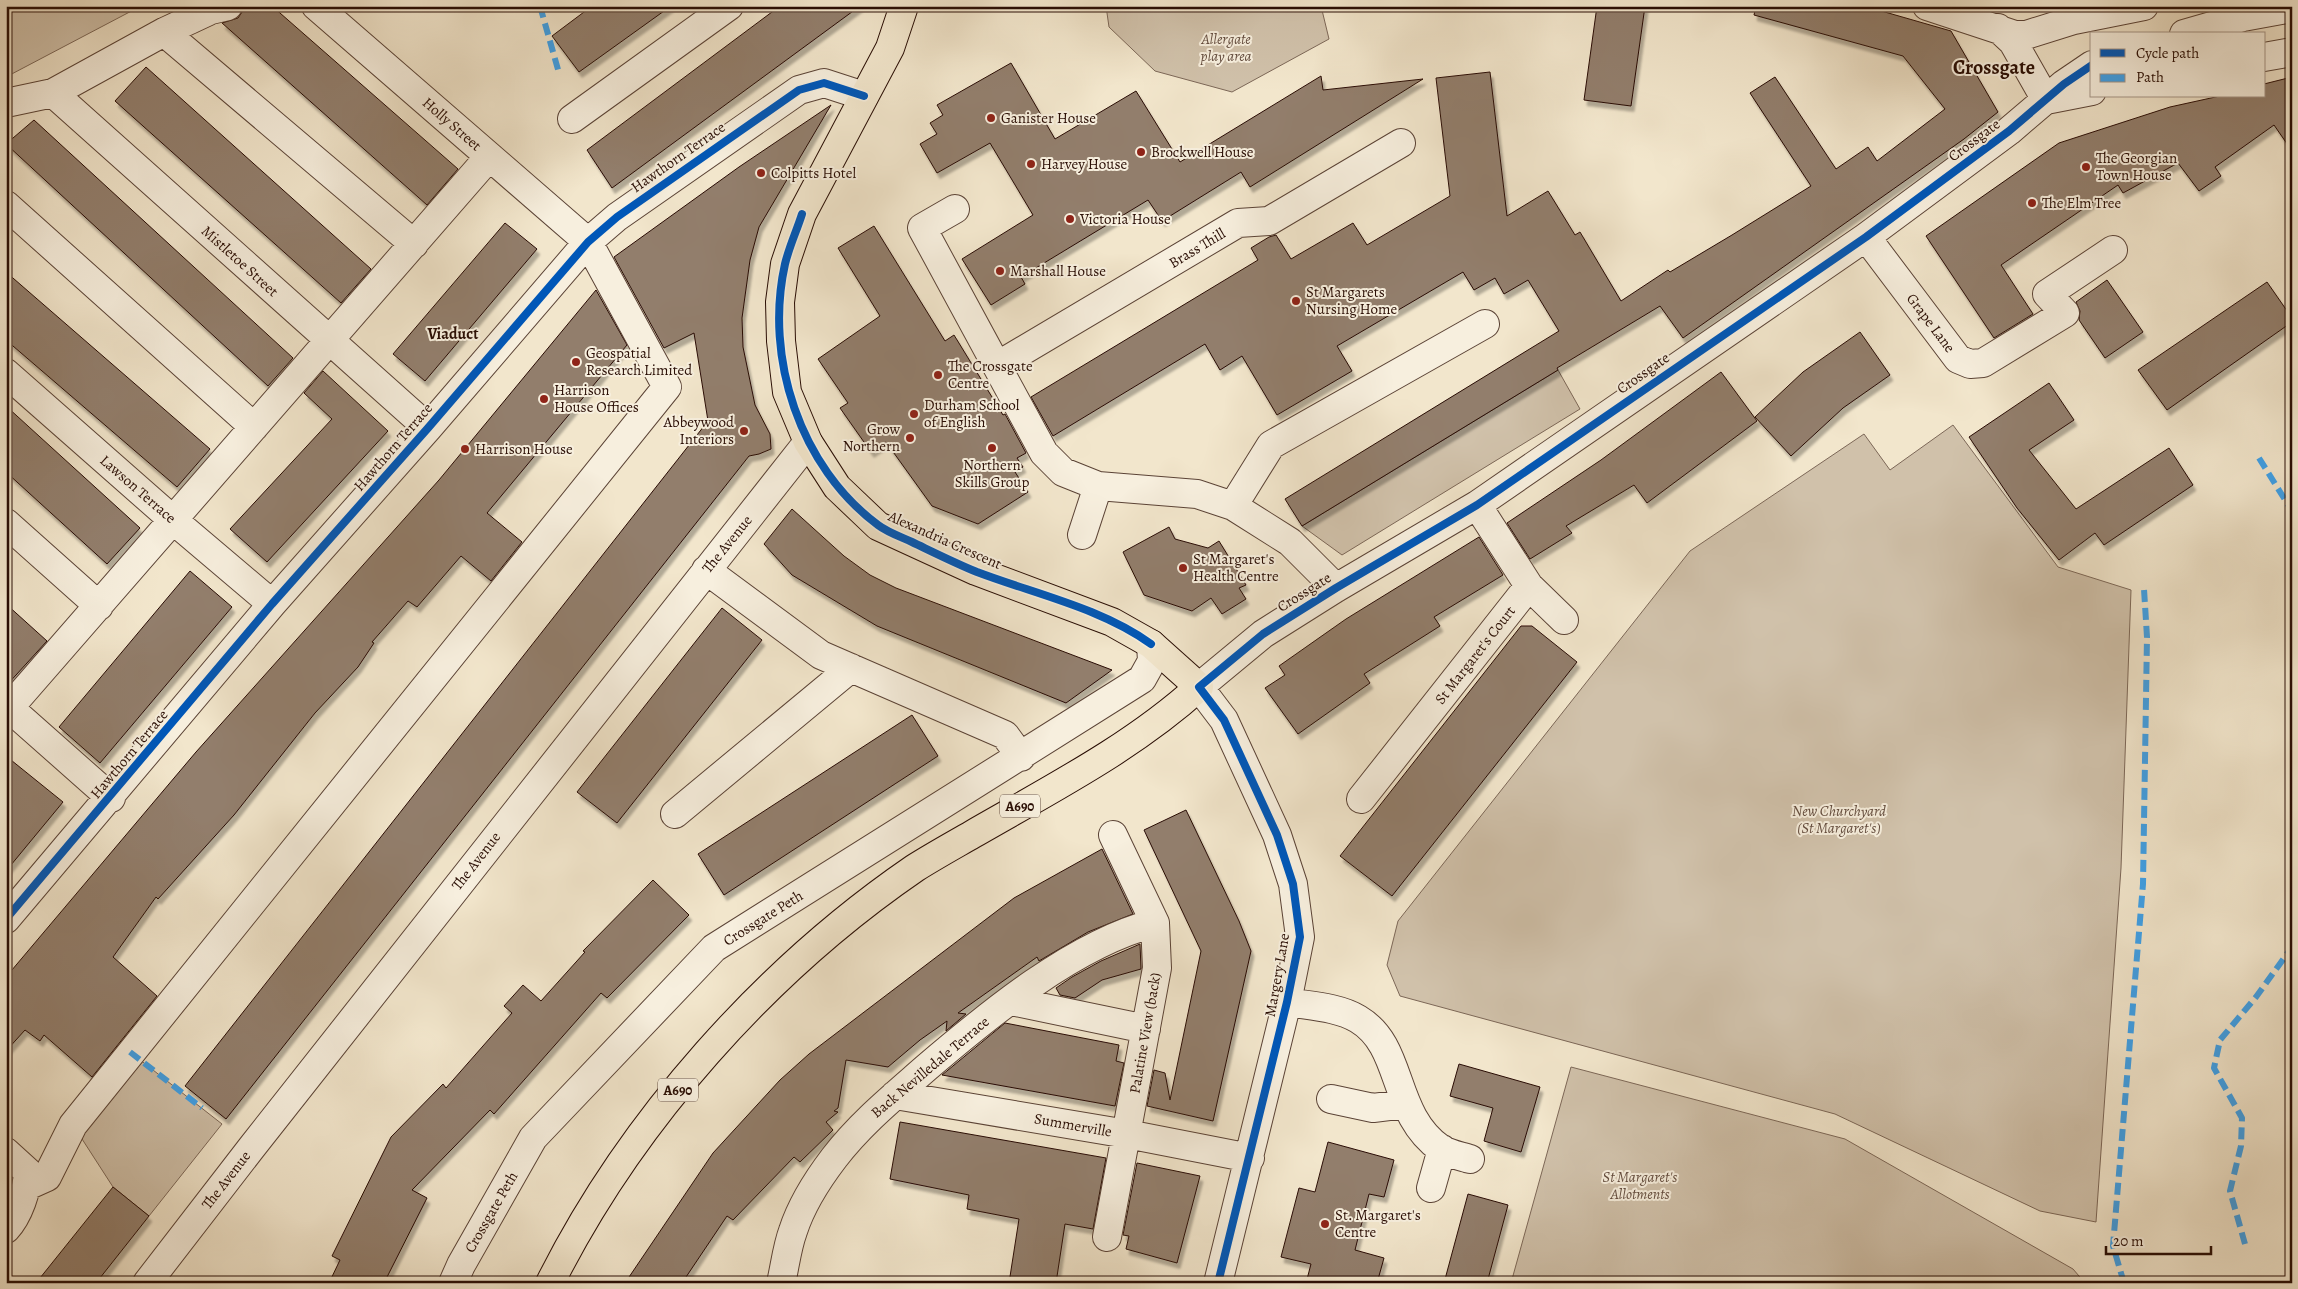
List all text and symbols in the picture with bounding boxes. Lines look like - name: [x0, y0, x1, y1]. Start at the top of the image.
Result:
- park label: Allergate play area: [1199, 29, 1252, 66]
- legend: [2090, 32, 2266, 98]
- text: Cycle path: [2136, 43, 2199, 63]
- district label: Crossgate: [1953, 54, 2035, 81]
- text: Path: [2136, 67, 2164, 87]
- street label: Holly Street: [418, 93, 486, 155]
- place label: Ganister House: [1001, 108, 1096, 128]
- marker: Ganister House: [985, 112, 997, 124]
- street label: Crossgate: [1944, 114, 2004, 166]
- street label: Hawthorn Terrace: [627, 117, 729, 197]
- place label: Brockwell House: [1151, 142, 1254, 162]
- marker: Brockwell House: [1135, 146, 1147, 158]
- place label: The Georgian Town House: [2096, 148, 2177, 185]
- place label: Harvey House: [1041, 154, 1127, 174]
- marker: Harvey House: [1025, 158, 1037, 170]
- marker: The Georgian Town House: [2080, 161, 2092, 173]
- place label: Colpitts Hotel: [771, 163, 856, 183]
- marker: Colpitts Hotel: [755, 167, 767, 179]
- place label: The Elm Tree: [2042, 193, 2122, 213]
- marker: The Elm Tree: [2026, 197, 2038, 209]
- place label: Victoria House: [1079, 209, 1171, 229]
- marker: Victoria House: [1064, 213, 1076, 225]
- street label: Mistletoe Street: [197, 221, 283, 301]
- street label: Brass Thill: [1165, 223, 1229, 273]
- place label: Marshall House: [1010, 261, 1106, 281]
- marker: Marshall House: [994, 265, 1006, 277]
- place label: St Margarets Nursing Home: [1306, 282, 1398, 319]
- street label: Grape Lane: [1902, 289, 1960, 357]
- marker: St Margarets Nursing Home: [1290, 295, 1302, 307]
- district label: Viaduct: [426, 323, 479, 345]
- place label: Geospatial Research Limited: [586, 343, 693, 380]
- street label: Crossgate: [1613, 347, 1674, 398]
- marker: Geospatial Research Limited: [570, 356, 582, 368]
- place label: The Crossgate Centre: [948, 356, 1033, 393]
- marker: The Crossgate Centre: [932, 369, 944, 381]
- place label: Harrison House Offices: [554, 380, 639, 417]
- marker: Harrison House Offices: [538, 393, 550, 405]
- place label: Durham School of English: [924, 395, 1020, 432]
- street label: Hawthorn Terrace: [349, 398, 437, 495]
- marker: Durham School of English: [908, 408, 920, 420]
- place label: Abbeywood Interiors: [663, 412, 735, 449]
- place label: Grow Northern: [843, 419, 900, 456]
- marker: Abbeywood Interiors: [738, 425, 750, 437]
- marker: Grow Northern: [904, 432, 916, 444]
- place label: Harrison House: [475, 439, 573, 459]
- marker: Northern Skills Group: [986, 442, 998, 454]
- marker: Harrison House: [459, 443, 471, 455]
- street label: Lawson Terrace: [96, 450, 181, 528]
- place label: Northern Skills Group: [955, 455, 1029, 492]
- street label: Alexandria Crescent: [884, 506, 1005, 574]
- street label: The Avenue: [697, 511, 757, 577]
- place label: St Margaret's Health Centre: [1193, 549, 1279, 586]
- marker: St Margaret's Health Centre: [1177, 562, 1189, 574]
- street label: Crossgate: [1273, 567, 1335, 616]
- street label: St Margaret's Court: [1430, 602, 1520, 708]
- street label: Hawthorn Terrace: [86, 705, 172, 803]
- road number: A690: [1000, 794, 1040, 818]
- park label: New Churchyard (St Margaret's): [1792, 801, 1886, 838]
- street label: The Avenue: [447, 827, 505, 894]
- street label: Crossgate Peth: [719, 886, 807, 950]
- street label: Margery Lane: [1260, 931, 1294, 1018]
- street label: Palatine View (back): [1125, 971, 1165, 1095]
- street label: Back Nevilledale Terrace: [867, 1011, 994, 1122]
- road number: A690: [658, 1078, 698, 1102]
- street label: Summerville: [1033, 1108, 1114, 1142]
- street label: The Avenue: [197, 1146, 255, 1213]
- park label: St Margaret's Allotments: [1603, 1167, 1677, 1204]
- street label: Crossgate Peth: [460, 1168, 522, 1256]
- place label: St. Margaret's Centre: [1335, 1205, 1421, 1242]
- marker: St. Margaret's Centre: [1319, 1218, 1331, 1230]
- scale bar: [2106, 1224, 2210, 1256]
- text: 20 m: [2113, 1231, 2144, 1251]

